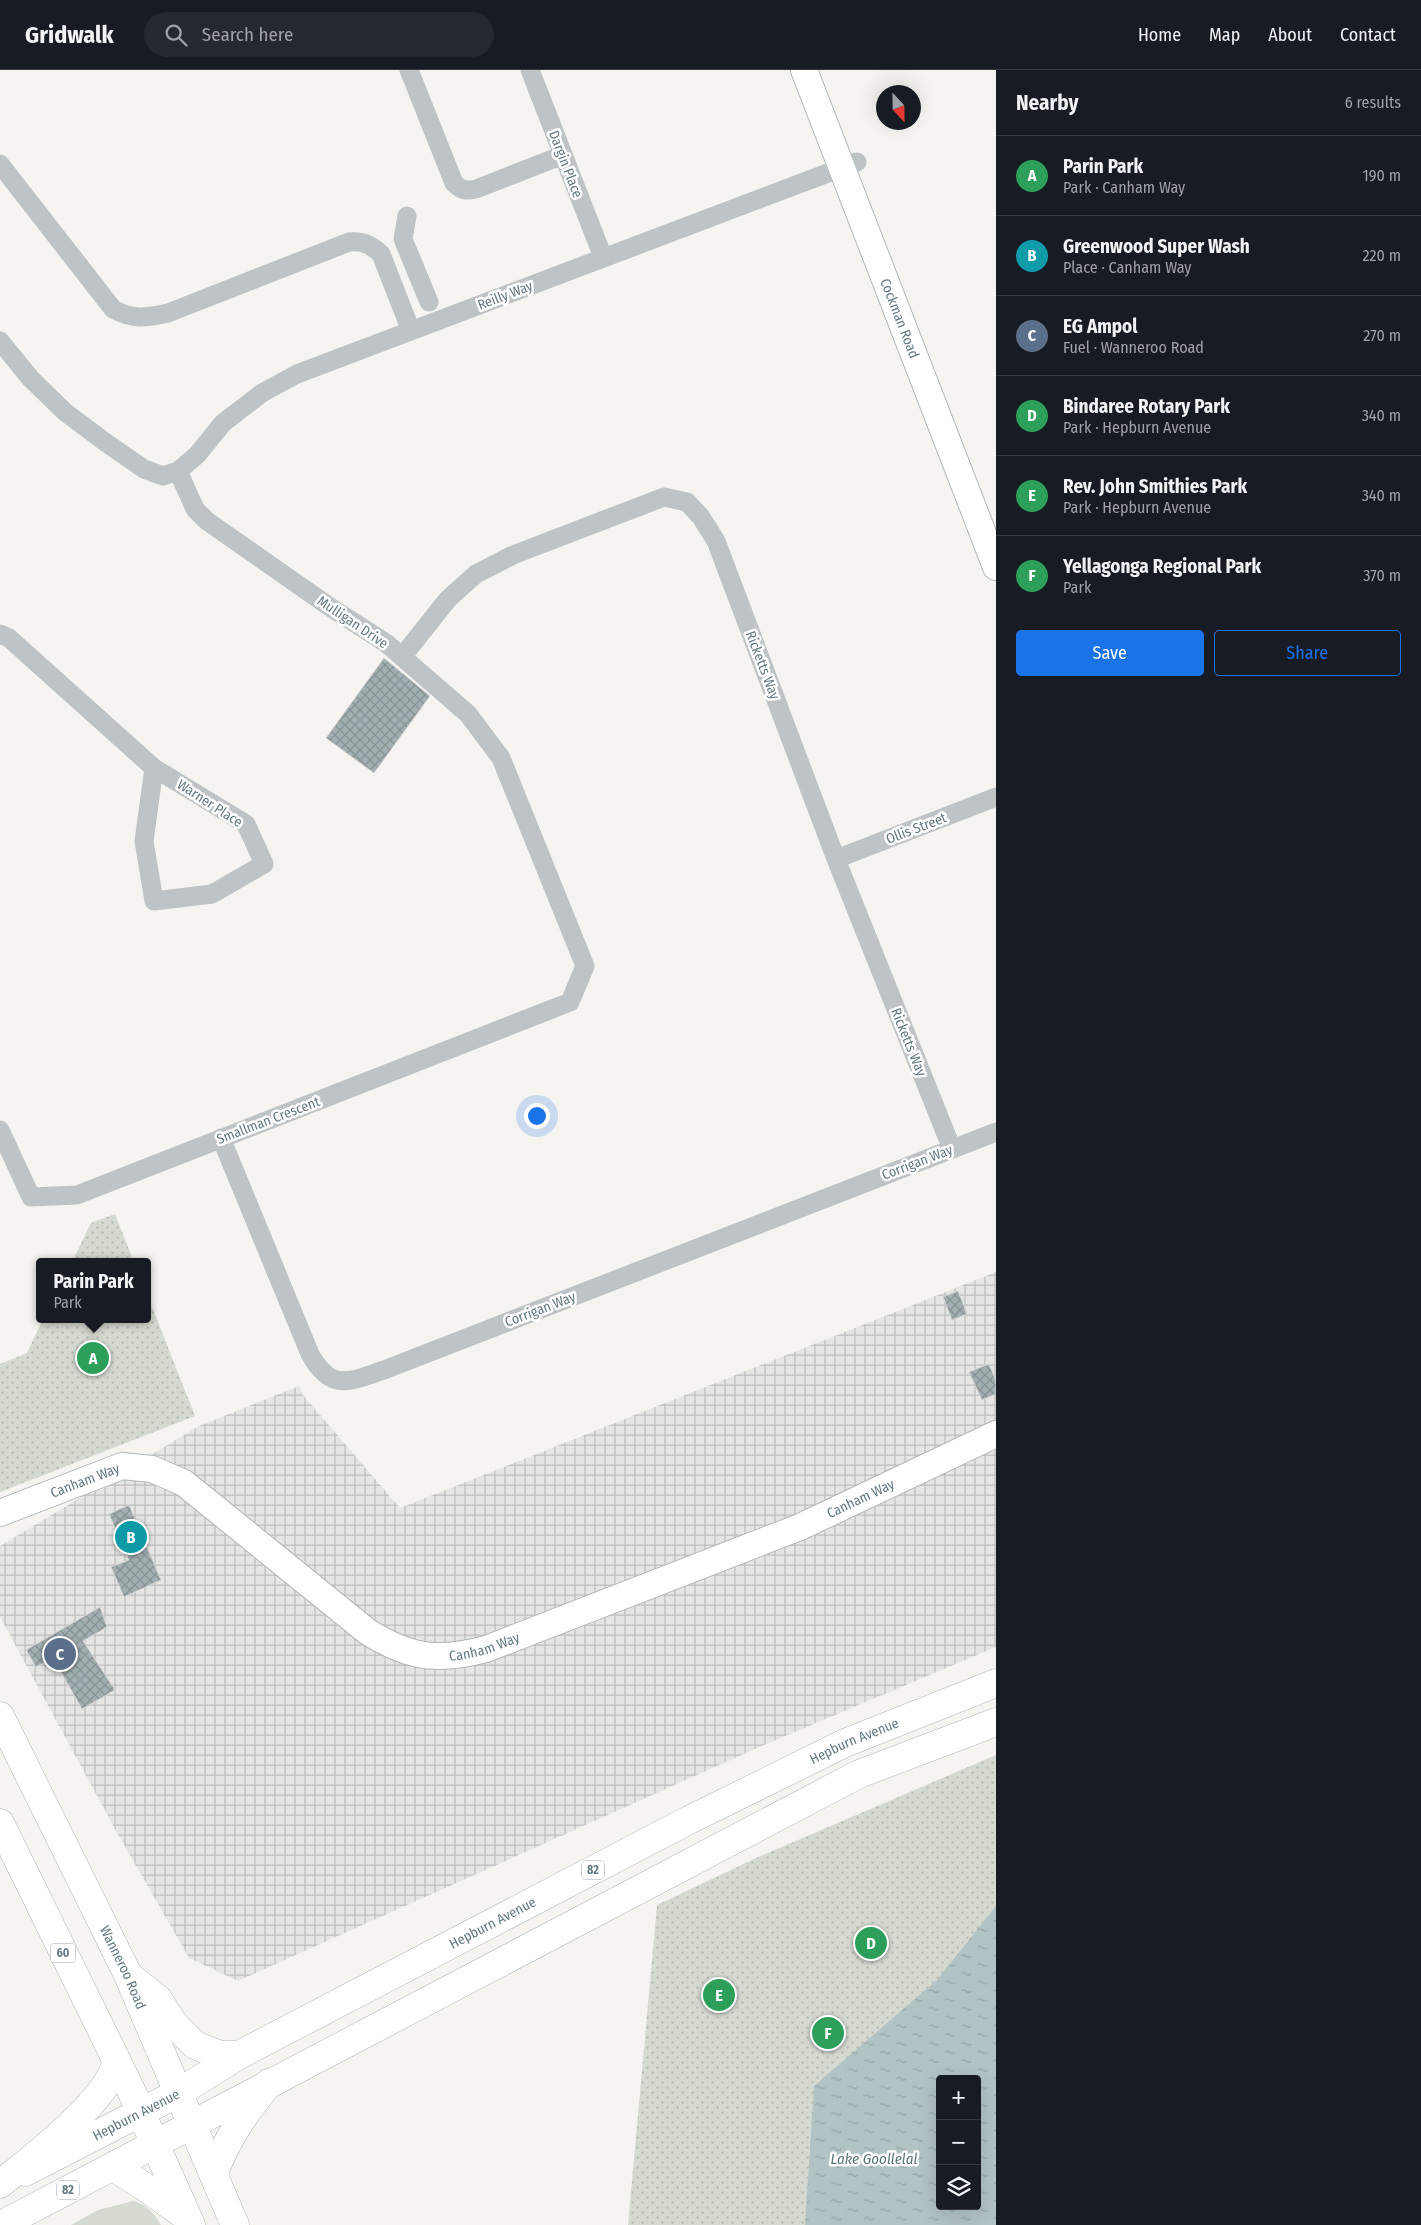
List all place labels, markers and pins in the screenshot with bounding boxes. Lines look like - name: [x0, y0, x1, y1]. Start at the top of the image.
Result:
- pin: A: [77, 1339, 109, 1377]
- pin: B: [115, 1518, 147, 1556]
- pin: C: [44, 1635, 76, 1673]
- pin: D: [855, 1924, 887, 1962]
- pin: E: [703, 1976, 735, 2014]
- pin: F: [812, 2014, 844, 2052]

